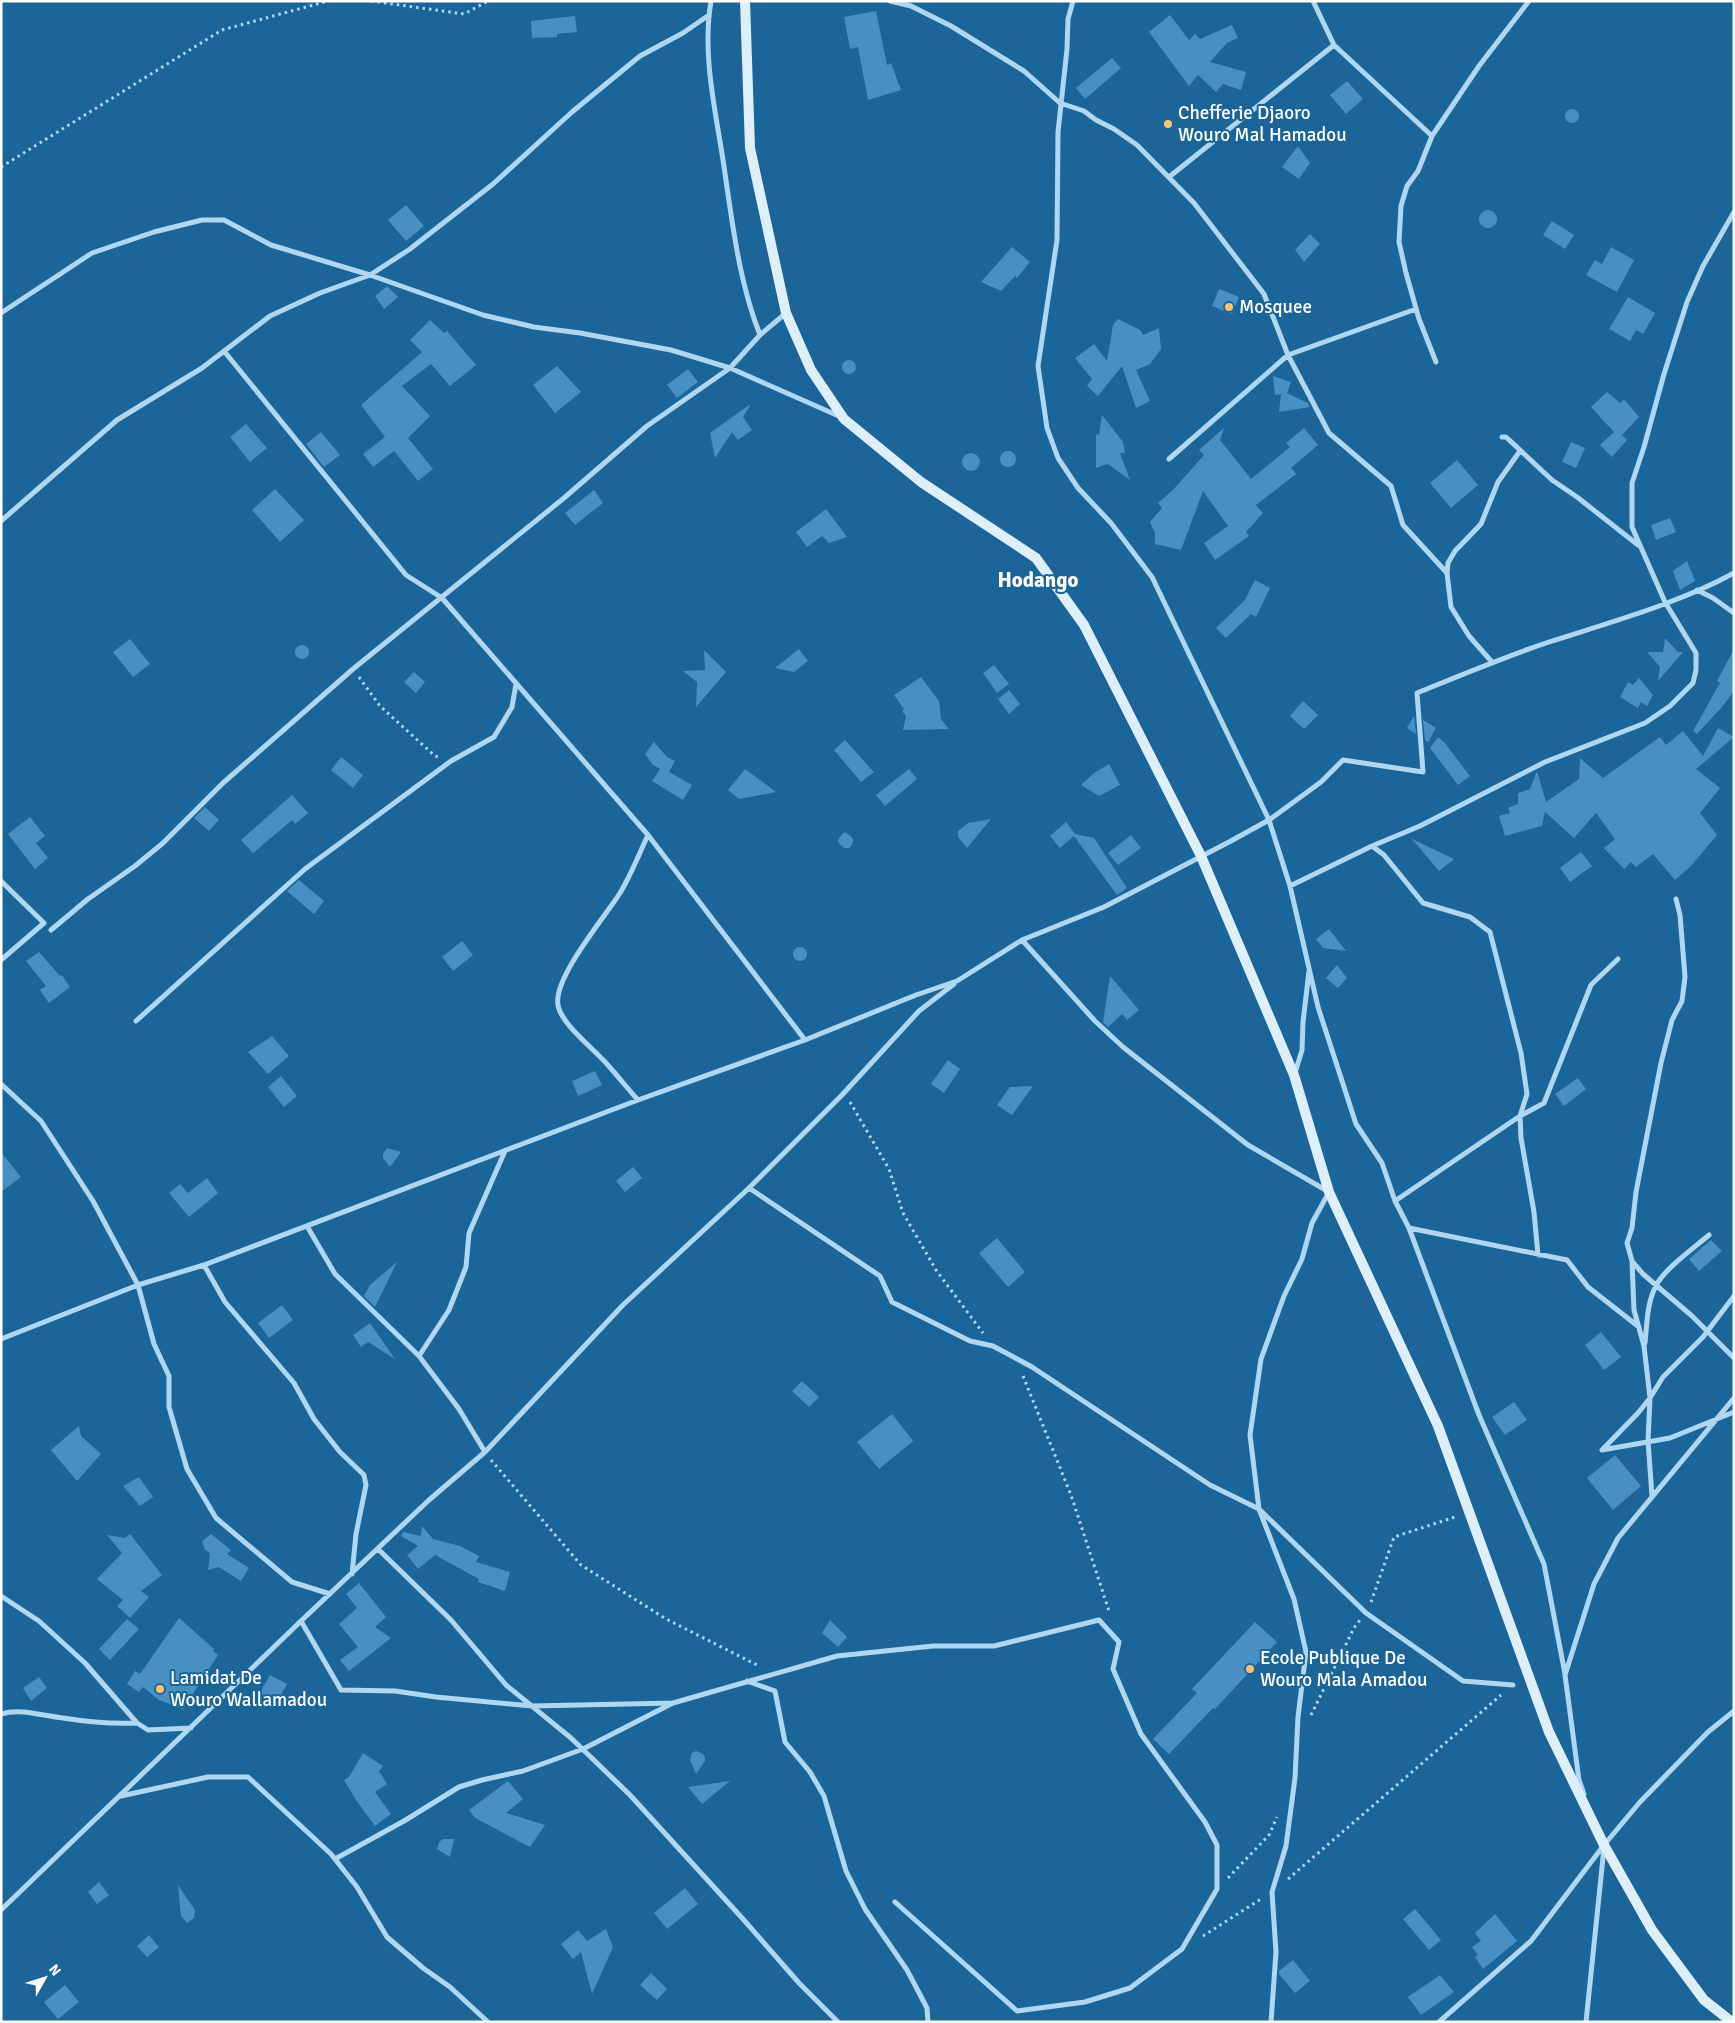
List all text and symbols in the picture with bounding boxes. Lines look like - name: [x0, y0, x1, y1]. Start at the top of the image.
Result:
- place label: Chefferie Djaoro Wouro Mal Hamadou: [1178, 101, 1347, 147]
- marker: Chefferie Djaoro Wouro Mal Hamadou: [1162, 118, 1174, 130]
- place label: Mosquee: [1239, 295, 1312, 319]
- marker: Mosquee: [1223, 301, 1235, 313]
- district label: Hodango: [997, 567, 1079, 593]
- place label: Ecole Publique De Wouro Mala Amadou: [1260, 1646, 1427, 1692]
- marker: Ecole Publique De Wouro Mala Amadou: [1244, 1663, 1256, 1675]
- place label: Lamidat De Wouro Wallamadou: [170, 1666, 327, 1712]
- marker: Lamidat De Wouro Wallamadou: [154, 1683, 166, 1695]
- north arrow: [20, 1953, 70, 2003]
- text: N: [45, 1961, 64, 1979]

